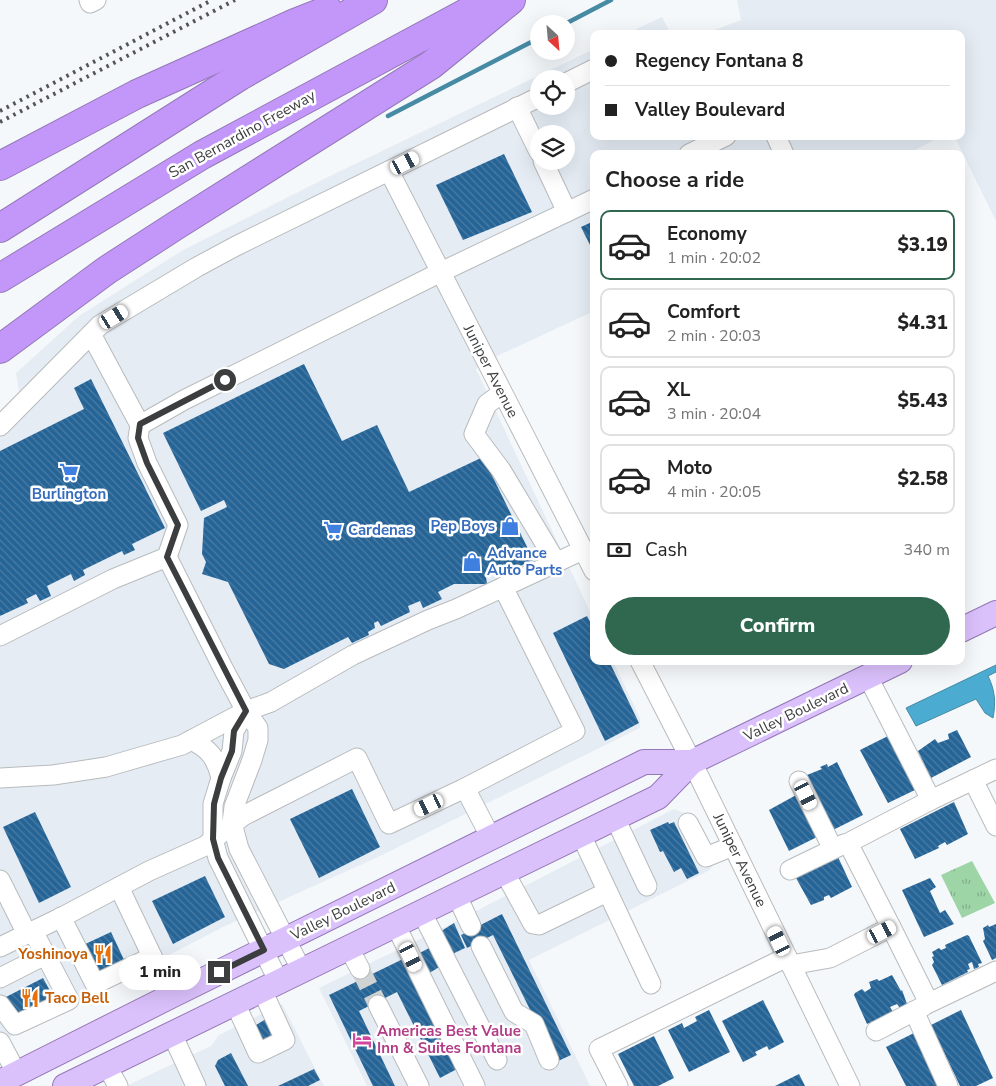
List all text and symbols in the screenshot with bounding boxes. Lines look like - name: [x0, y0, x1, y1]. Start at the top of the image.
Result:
- north arrow: [530, 15, 575, 60]
- map controls: [530, 15, 575, 170]
- text: Regency Fontana 8: [635, 48, 803, 74]
- button: locate: [530, 70, 575, 115]
- street label: San Bernardino Freeway: [165, 85, 319, 183]
- text: Valley Boulevard: [635, 97, 785, 123]
- button: layers: [530, 125, 575, 170]
- car: [388, 150, 421, 176]
- text: Choose a ride: [605, 165, 744, 195]
- text: Economy: [667, 221, 747, 247]
- icon: car: [607, 223, 652, 268]
- text: $3.19: [897, 232, 948, 258]
- text: 1 min · 20:02: [667, 247, 761, 269]
- text: Comfort: [667, 299, 740, 325]
- icon: car: [607, 301, 652, 346]
- car: [97, 303, 130, 331]
- text: $4.31: [897, 310, 948, 336]
- street label: Juniper Avenue: [458, 320, 523, 421]
- text: 2 min · 20:03: [667, 325, 761, 347]
- route start: [214, 369, 236, 391]
- text: XL: [667, 377, 690, 403]
- icon: car: [607, 379, 652, 424]
- text: $5.43: [897, 388, 948, 414]
- text: 3 min · 20:04: [667, 403, 761, 425]
- text: Moto: [667, 455, 713, 481]
- icon: car: [607, 457, 652, 502]
- supermarket icon: Burlington: [58, 461, 80, 483]
- text: $2.58: [897, 466, 948, 492]
- text: 4 min · 20:05: [667, 481, 761, 503]
- place label: Burlington: [32, 484, 106, 504]
- shop icon: Pep Boys: [499, 515, 521, 537]
- place label: Pep Boys: [431, 516, 495, 536]
- supermarket icon: Cardenas: [322, 519, 344, 541]
- place label: Cardenas: [348, 520, 413, 540]
- icon: cash: [605, 536, 633, 564]
- text: Cash: [645, 537, 687, 563]
- text: 340 m: [903, 539, 950, 561]
- place label: Advance Auto Parts: [487, 543, 562, 580]
- shop icon: Advance Auto Parts: [461, 551, 483, 573]
- button: Confirm: [605, 597, 950, 655]
- street label: Valley Boulevard: [739, 678, 852, 746]
- car: [792, 778, 819, 812]
- car: [412, 792, 445, 818]
- street label: Juniper Avenue: [708, 809, 771, 910]
- street label: Valley Boulevard: [286, 877, 399, 945]
- car: [865, 919, 898, 945]
- car: [765, 924, 792, 958]
- car: [397, 940, 424, 974]
- restaurant icon: Yoshinoya: [92, 943, 114, 965]
- place label: Yoshinoya: [17, 944, 88, 964]
- callout: 1 min: [119, 954, 202, 990]
- text: 1 min: [139, 961, 181, 983]
- route end: [208, 961, 230, 983]
- restaurant icon: Taco Bell: [19, 987, 41, 1009]
- place label: Taco Bell: [45, 988, 109, 1008]
- place label: Americas Best Value Inn & Suites Fontana: [377, 1021, 521, 1058]
- hotel icon: Americas Best Value Inn & Suites Fontana: [351, 1029, 373, 1051]

